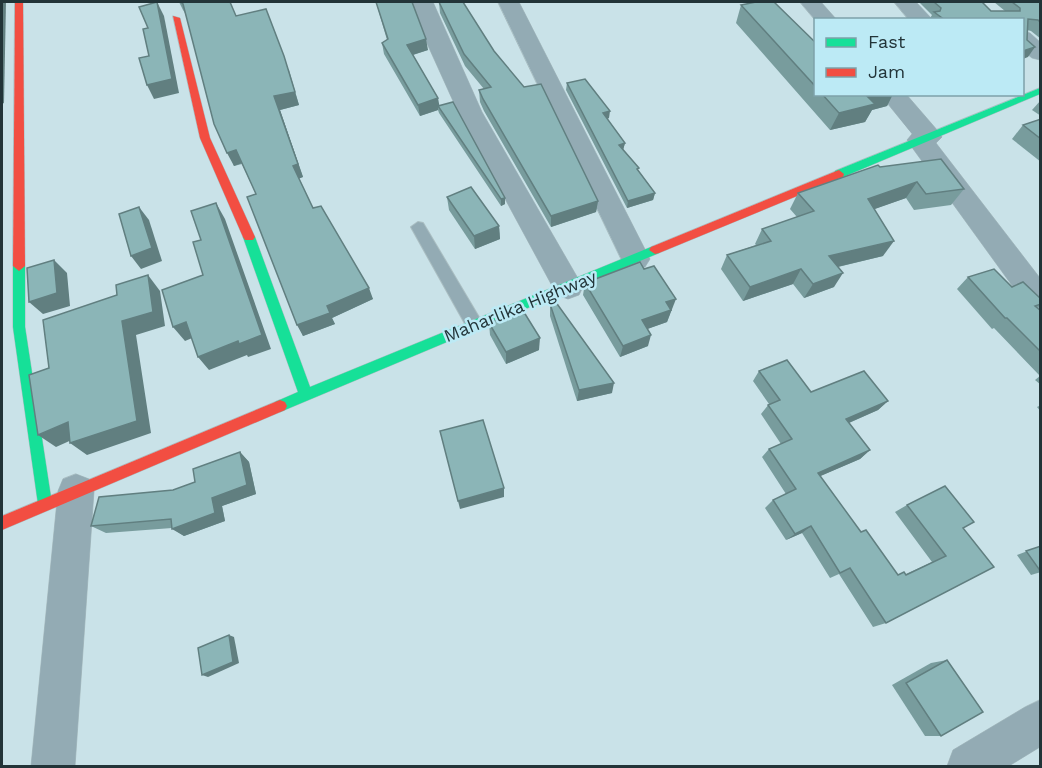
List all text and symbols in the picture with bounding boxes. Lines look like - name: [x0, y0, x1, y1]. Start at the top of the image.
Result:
- legend: [814, 18, 1024, 96]
- text: Fast: [868, 31, 906, 52]
- text: Jam: [868, 61, 905, 82]
- street label: Maharlika Highway: [441, 266, 600, 346]

